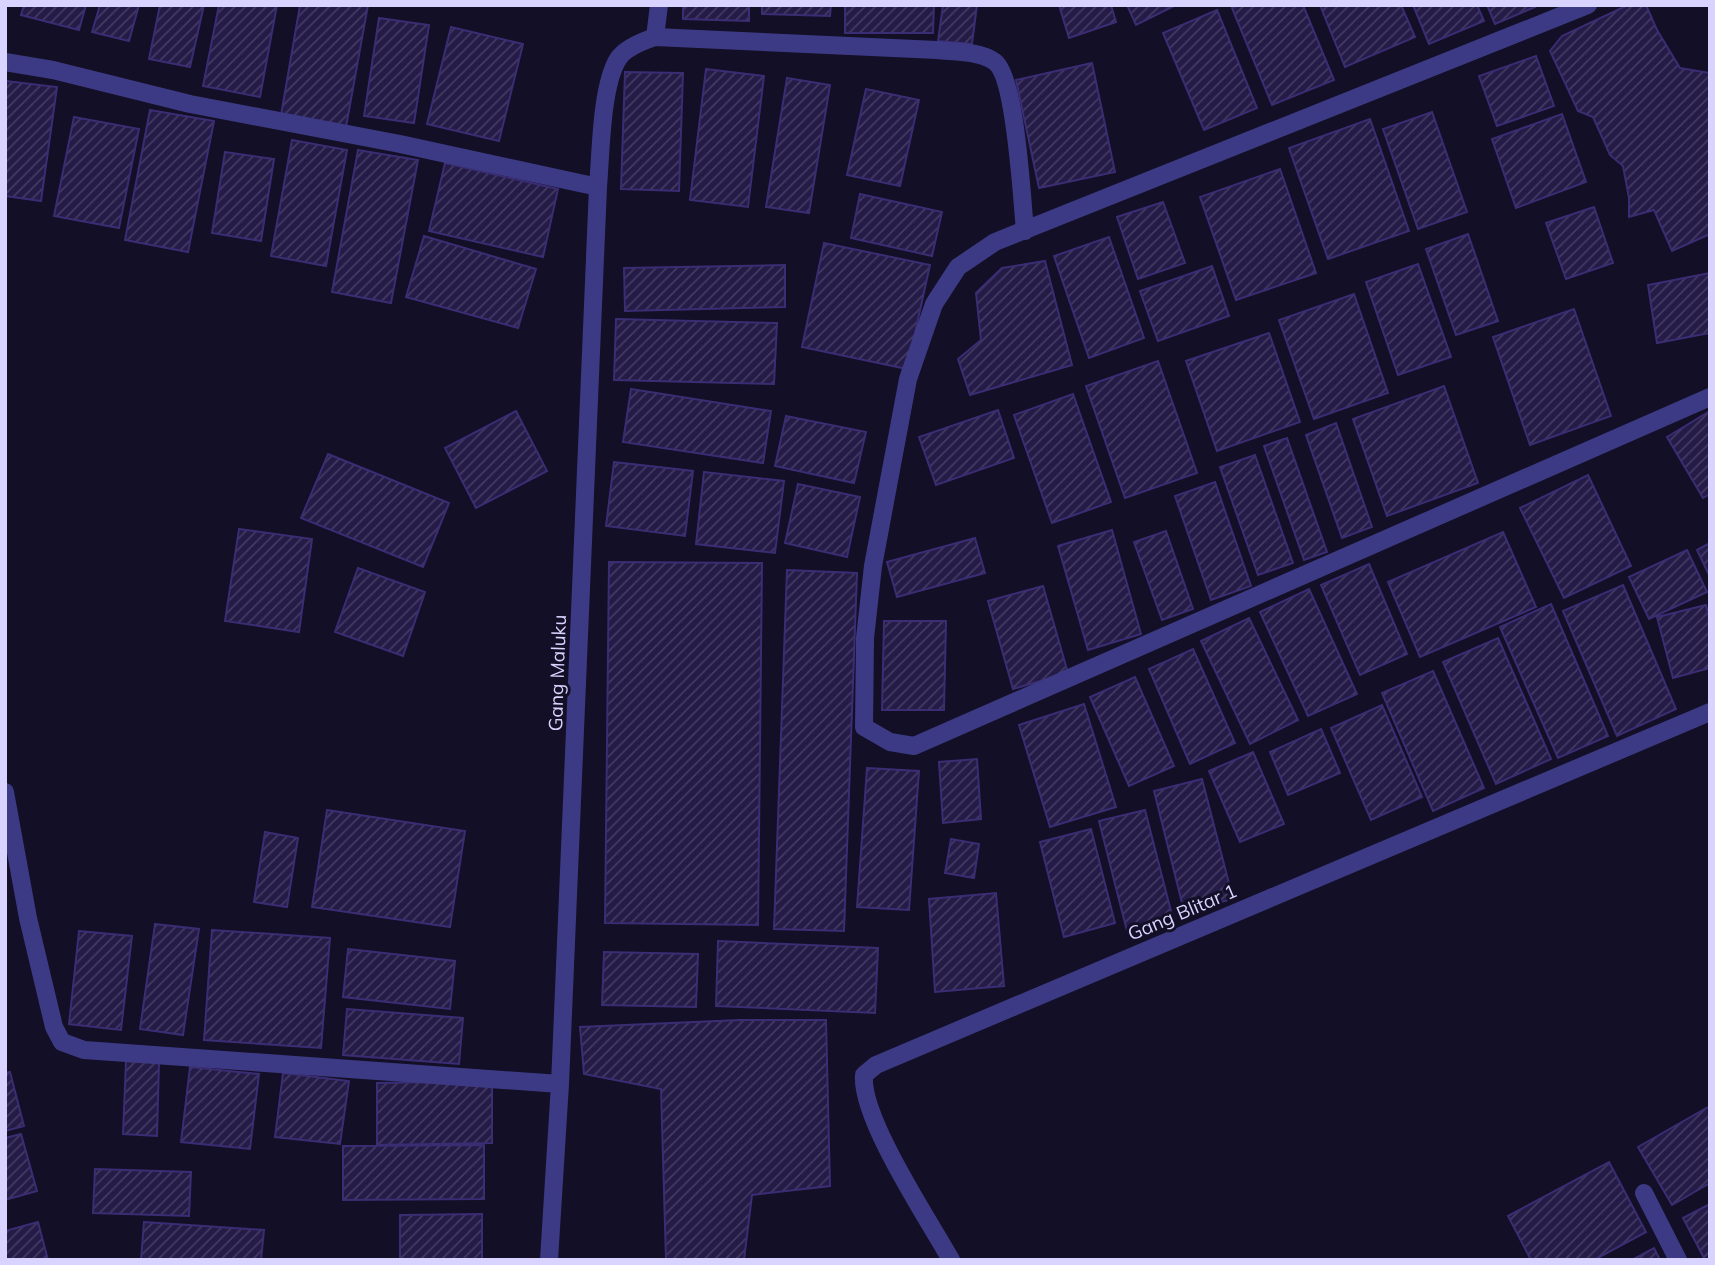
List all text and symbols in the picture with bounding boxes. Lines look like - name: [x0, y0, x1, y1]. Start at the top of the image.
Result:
- street label: Gang Maluku: [543, 614, 571, 732]
- street label: Gang Blitar 1: [1124, 878, 1240, 946]

